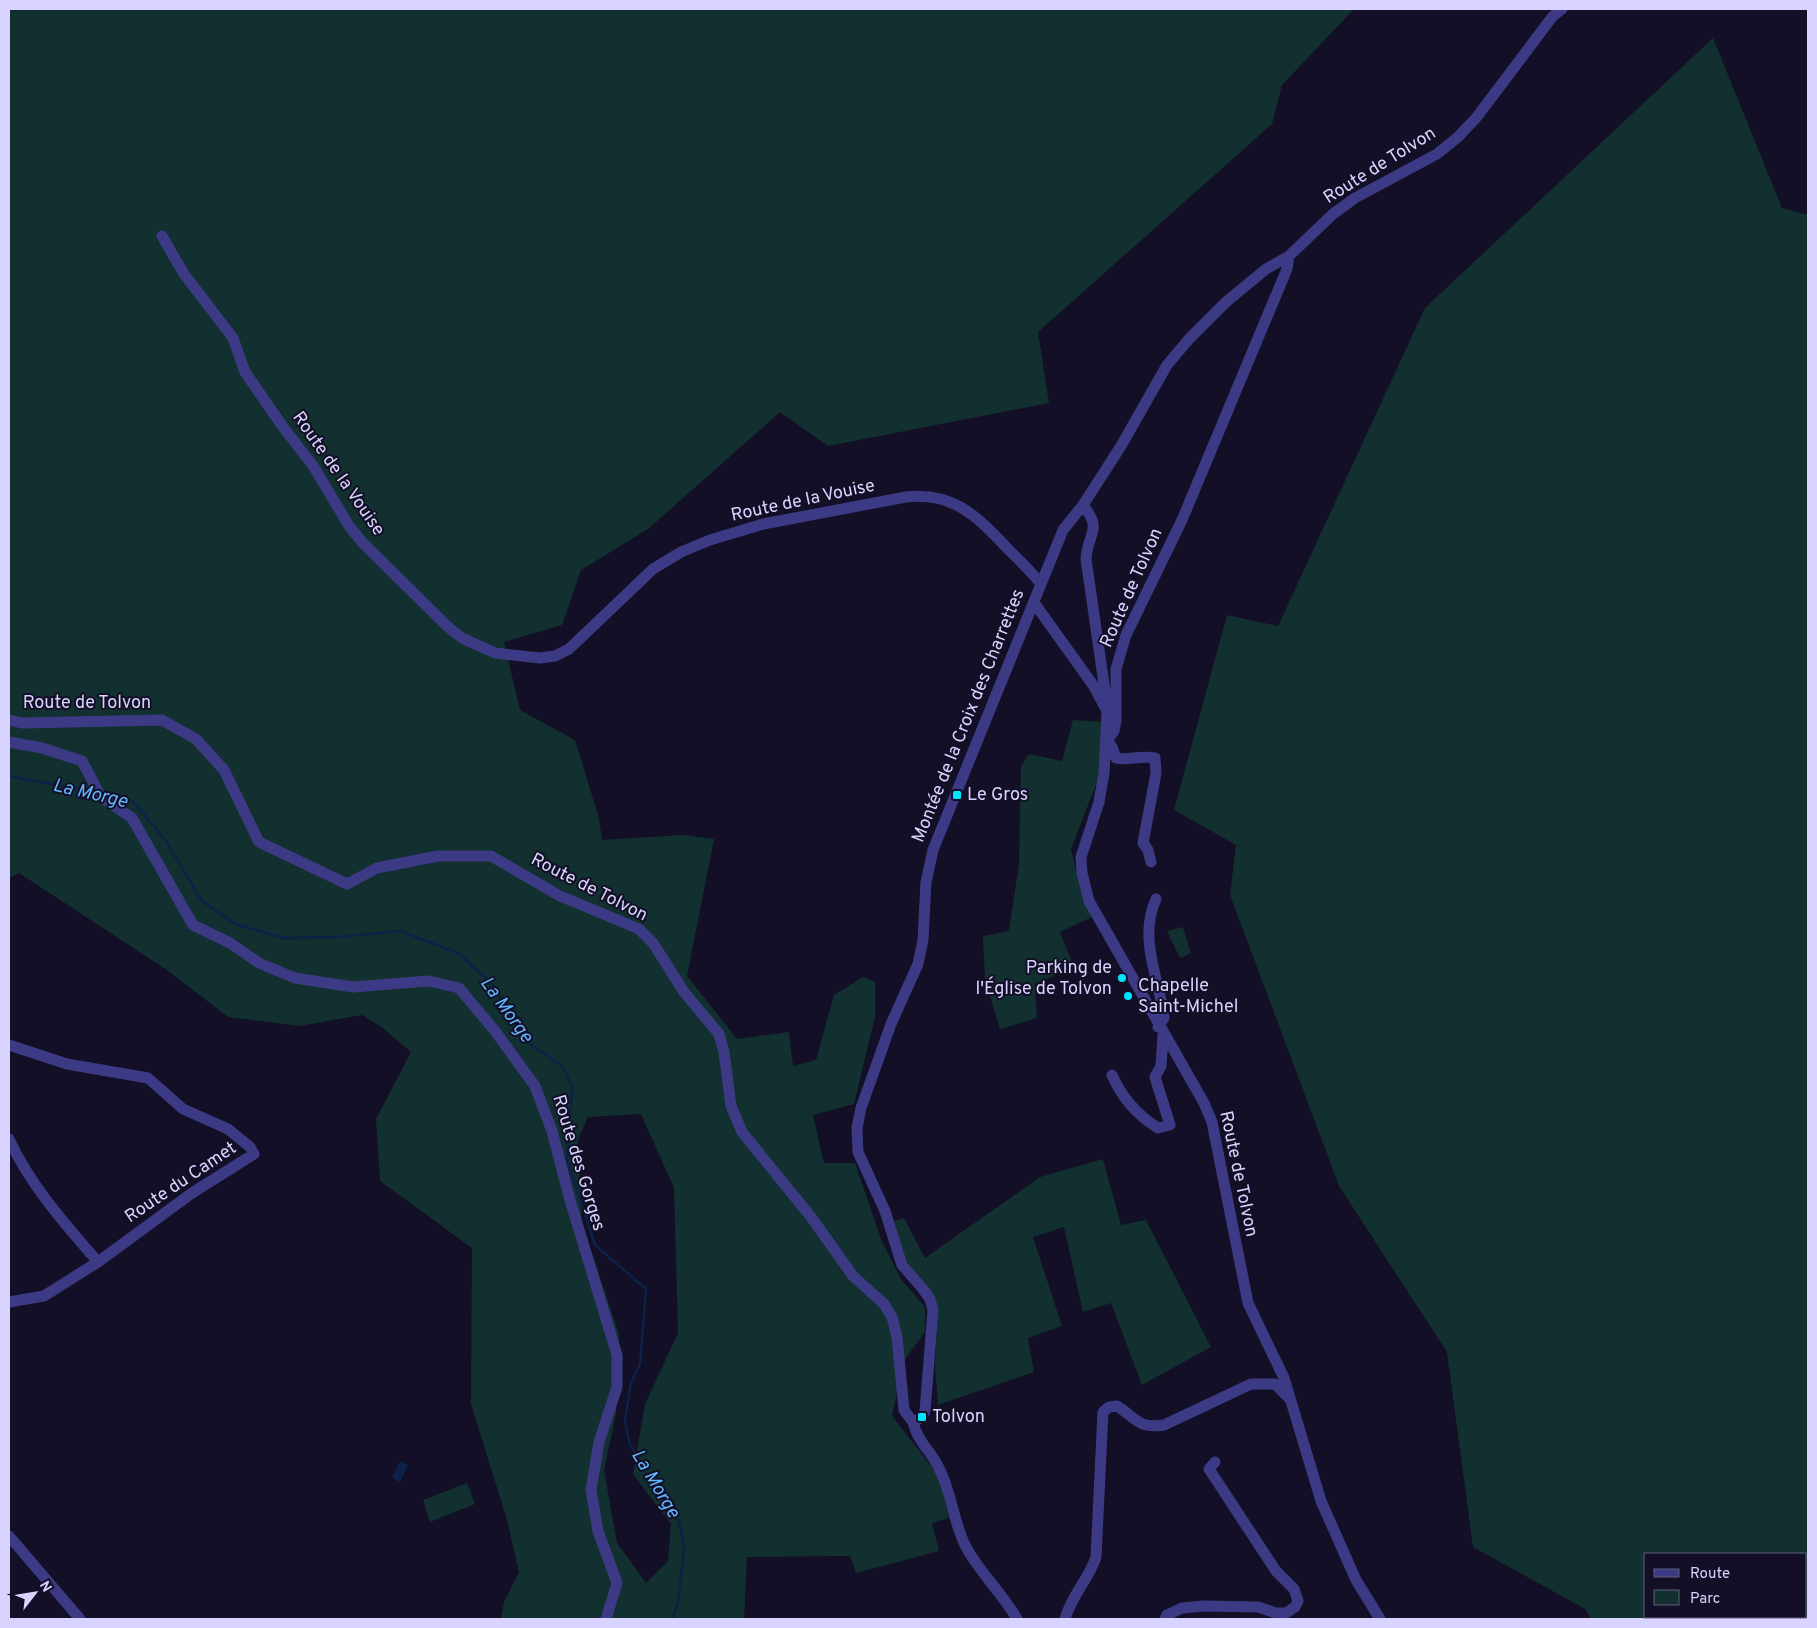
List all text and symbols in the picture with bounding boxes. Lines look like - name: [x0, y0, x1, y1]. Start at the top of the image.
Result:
- street label: Route de Tolvon: [1319, 122, 1441, 210]
- street label: Route de la Vouise: [287, 407, 389, 541]
- street label: Route de la Vouise: [729, 475, 877, 527]
- street label: Route de Tolvon: [1095, 525, 1169, 651]
- street label: Montée de la Croix des Charrettes: [908, 586, 1030, 846]
- street label: Route de Tolvon: [23, 692, 151, 715]
- water label: La Morge: [50, 774, 130, 814]
- place label: Le Gros: [967, 784, 1028, 807]
- marker: Le Gros: [951, 789, 963, 801]
- street label: Route de Tolvon: [527, 849, 651, 927]
- place label: Parking de l'Église de Tolvon: [976, 957, 1112, 1001]
- water label: La Morge: [474, 972, 538, 1048]
- marker: Parking de l'Église de Tolvon: [1116, 972, 1128, 984]
- place label: Chapelle Saint-Michel: [1138, 975, 1239, 1019]
- marker: Chapelle Saint-Michel: [1122, 990, 1134, 1002]
- street label: Route des Gorges: [546, 1092, 610, 1234]
- street label: Route de Tolvon: [1213, 1109, 1263, 1239]
- street label: Route du Camet: [121, 1137, 241, 1229]
- place label: Tolvon: [932, 1406, 985, 1429]
- marker: Tolvon: [916, 1411, 928, 1423]
- water label: La Morge: [625, 1445, 685, 1523]
- legend: [1644, 1553, 1807, 1618]
- text: Route: [1690, 1565, 1730, 1584]
- north arrow: [10, 1568, 60, 1618]
- text: N: [35, 1578, 55, 1596]
- text: Parc: [1690, 1590, 1720, 1609]

